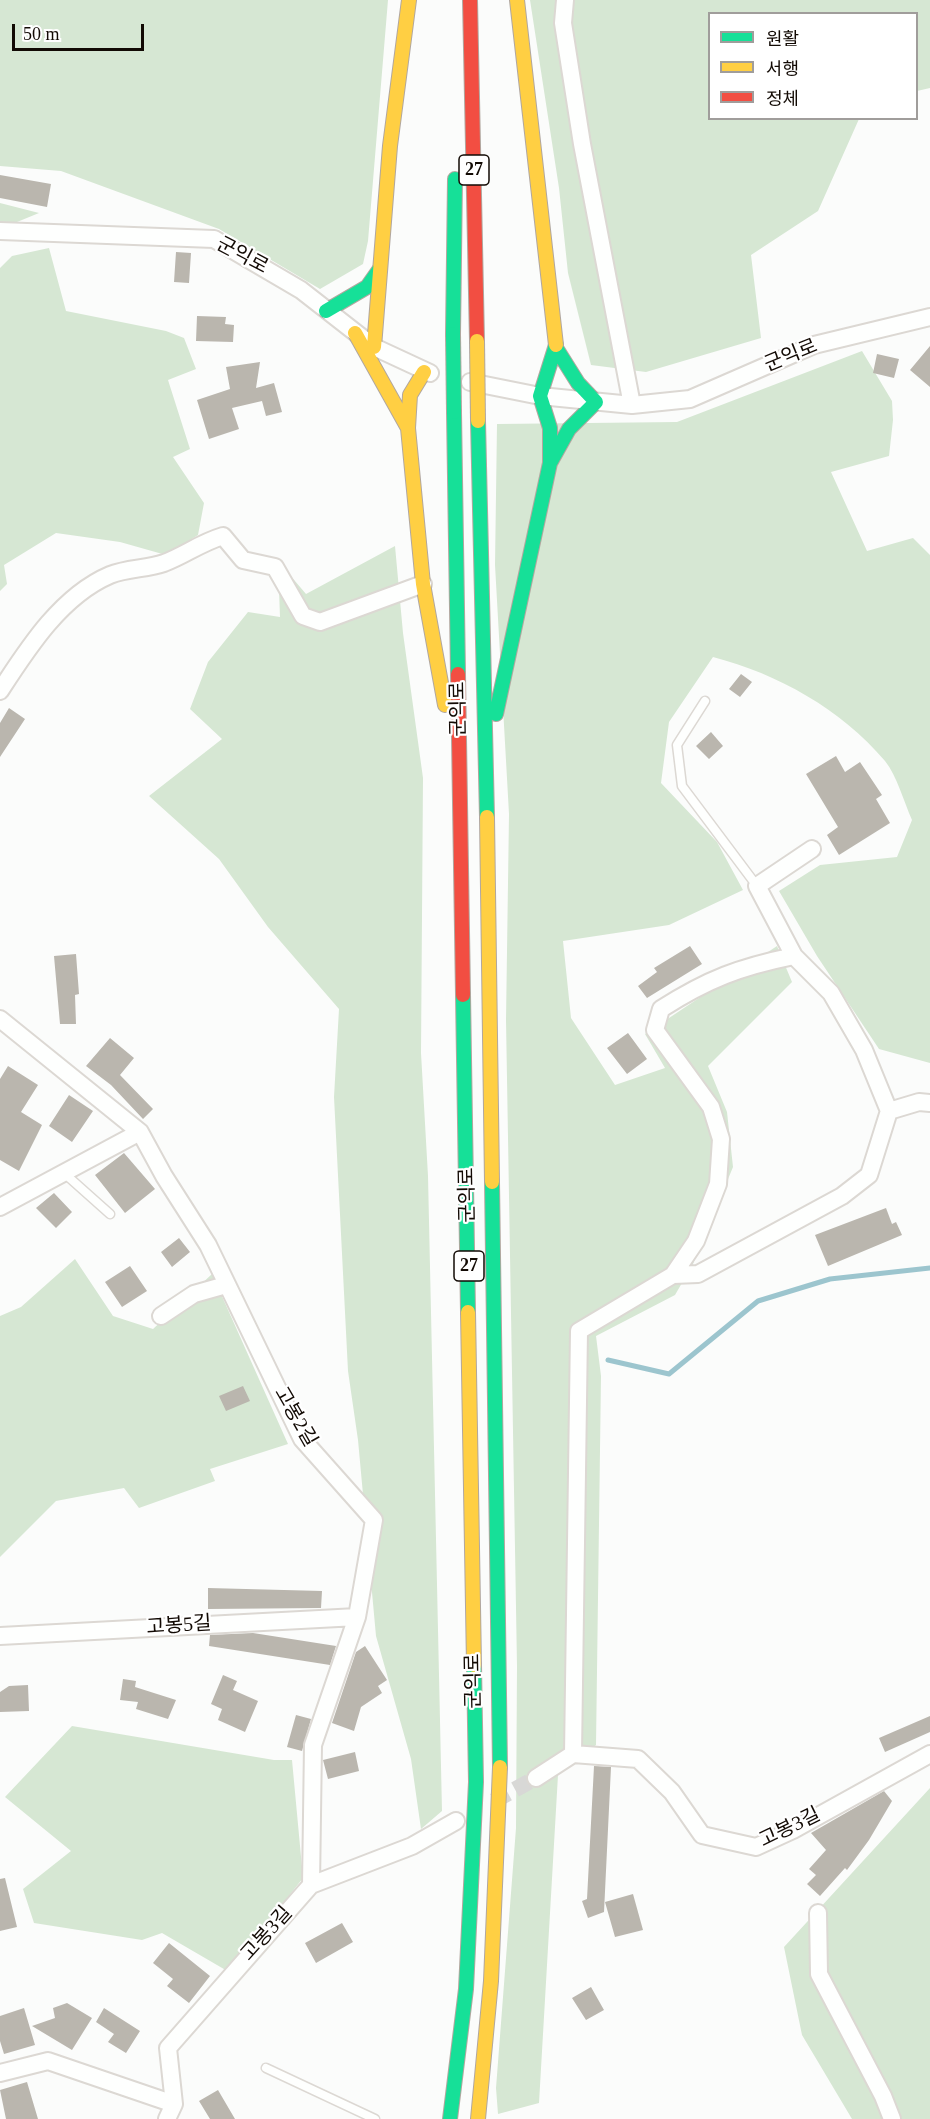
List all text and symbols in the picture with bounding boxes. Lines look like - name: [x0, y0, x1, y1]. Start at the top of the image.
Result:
- scale bar: [15, 12, 147, 50]
- legend: [708, 12, 918, 120]
- text: 50 m: [23, 24, 60, 44]
- text: 원활: [766, 29, 799, 49]
- text: 서행: [766, 59, 799, 79]
- text: 정체: [766, 89, 799, 109]
- road number: 27: [459, 155, 489, 185]
- street label: 군익로: [212, 232, 272, 280]
- street label: 군익로: [761, 335, 821, 377]
- street label: 군익로: [447, 681, 471, 737]
- street label: 군익로: [456, 1167, 480, 1223]
- road number: 27: [454, 1251, 484, 1281]
- street label: 고봉2길: [268, 1383, 322, 1451]
- street label: 고봉5길: [146, 1612, 212, 1640]
- street label: 군익로: [462, 1653, 486, 1709]
- street label: 고봉3길: [755, 1803, 825, 1853]
- street label: 고봉3길: [236, 1902, 298, 1966]

